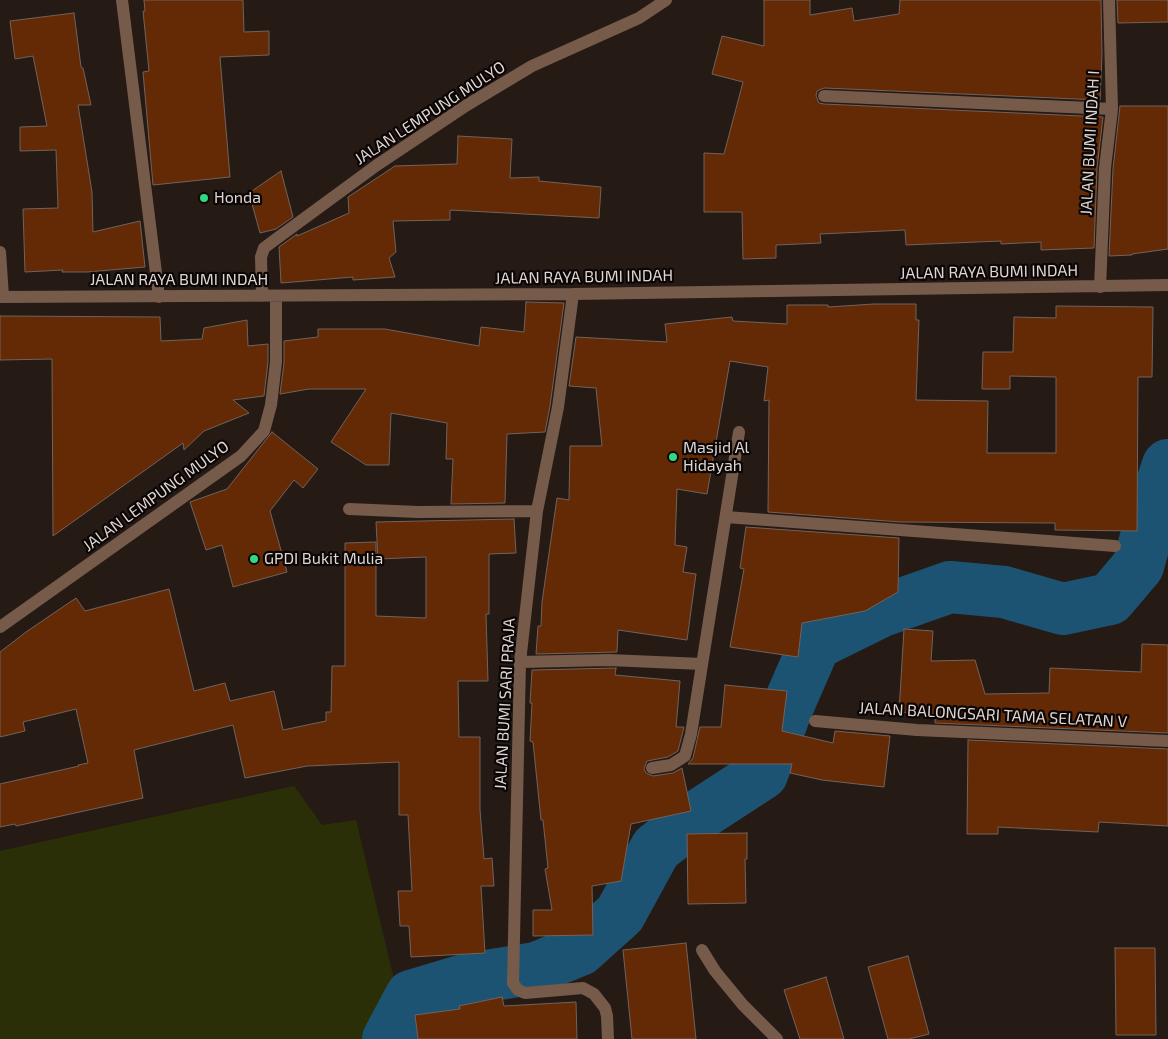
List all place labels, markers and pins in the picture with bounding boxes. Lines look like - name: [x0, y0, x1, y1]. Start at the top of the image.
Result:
- place label: Honda: [214, 188, 261, 208]
- marker: Honda: [198, 192, 210, 204]
- place label: Masjid Al Hidayah: [683, 438, 749, 476]
- marker: Masjid Al Hidayah: [667, 451, 679, 463]
- place label: GPDI Bukit Mulia: [264, 549, 383, 569]
- marker: GPDI Bukit Mulia: [248, 553, 260, 565]

